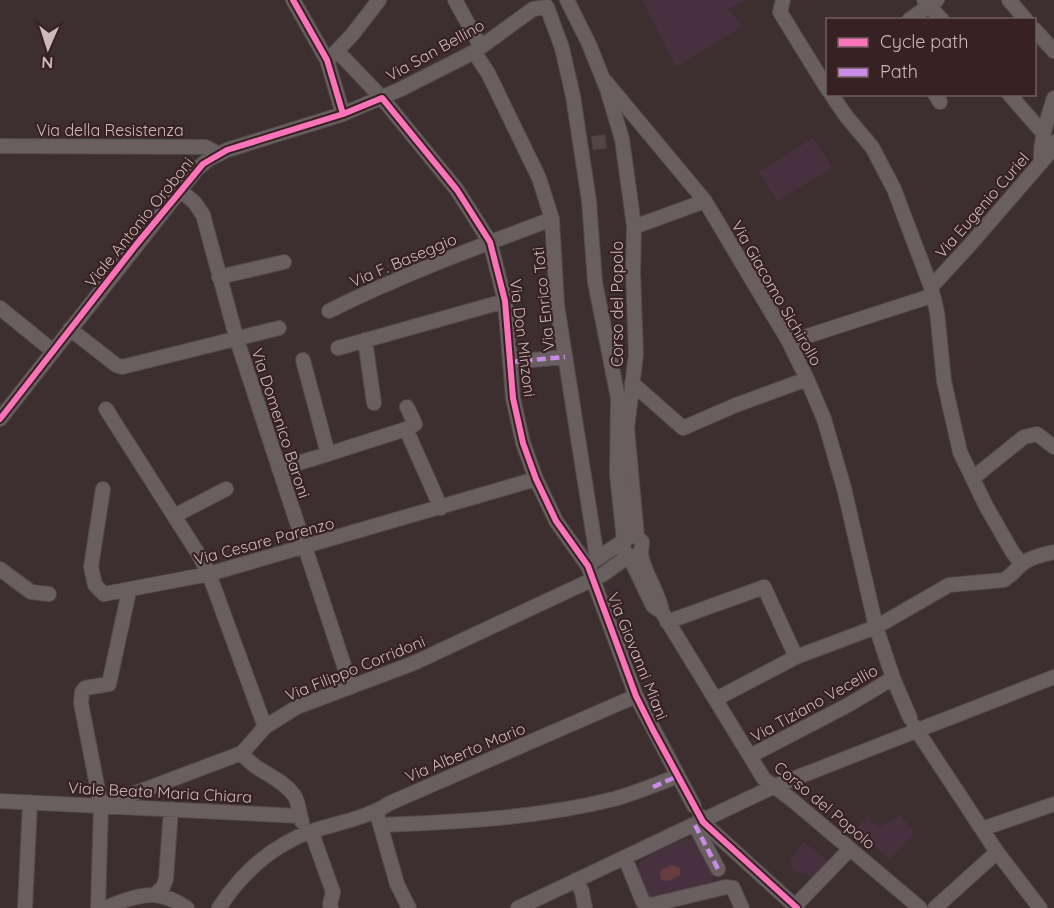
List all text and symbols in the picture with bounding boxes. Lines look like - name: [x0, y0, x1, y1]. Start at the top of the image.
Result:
- street label: Via San Bellino: [382, 15, 488, 85]
- north arrow: [18, 18, 78, 78]
- legend: [826, 18, 1036, 96]
- text: Cycle path: [880, 30, 968, 53]
- text: N: [41, 53, 54, 73]
- text: Path: [880, 60, 918, 83]
- street label: Via della Resistenza: [36, 120, 184, 140]
- street label: Via Eugenio Curiel: [931, 148, 1033, 262]
- street label: Viale Antonio Oroboni: [80, 153, 198, 291]
- street label: Via Giacomo Sichirollo: [727, 217, 827, 369]
- street label: Via F. Baseggio: [347, 229, 459, 291]
- street label: Corso del Popolo: [607, 241, 627, 367]
- street label: Via Enrico Toti: [528, 246, 558, 352]
- street label: Via Don Minzoni: [506, 278, 540, 398]
- street label: Via Domenico Baroni: [247, 346, 315, 500]
- street label: Via Cesare Parenzo: [192, 513, 336, 569]
- street label: Via Giovanni Miani: [603, 589, 673, 723]
- street label: Via Filippo Corridoni: [282, 631, 428, 705]
- street label: Via Tiziano Vecellio: [747, 660, 881, 746]
- street label: Via Alberto Mario: [402, 718, 528, 786]
- street label: Corso del Popolo: [770, 757, 880, 853]
- street label: Viale Beata Maria Chiara: [67, 777, 253, 807]

